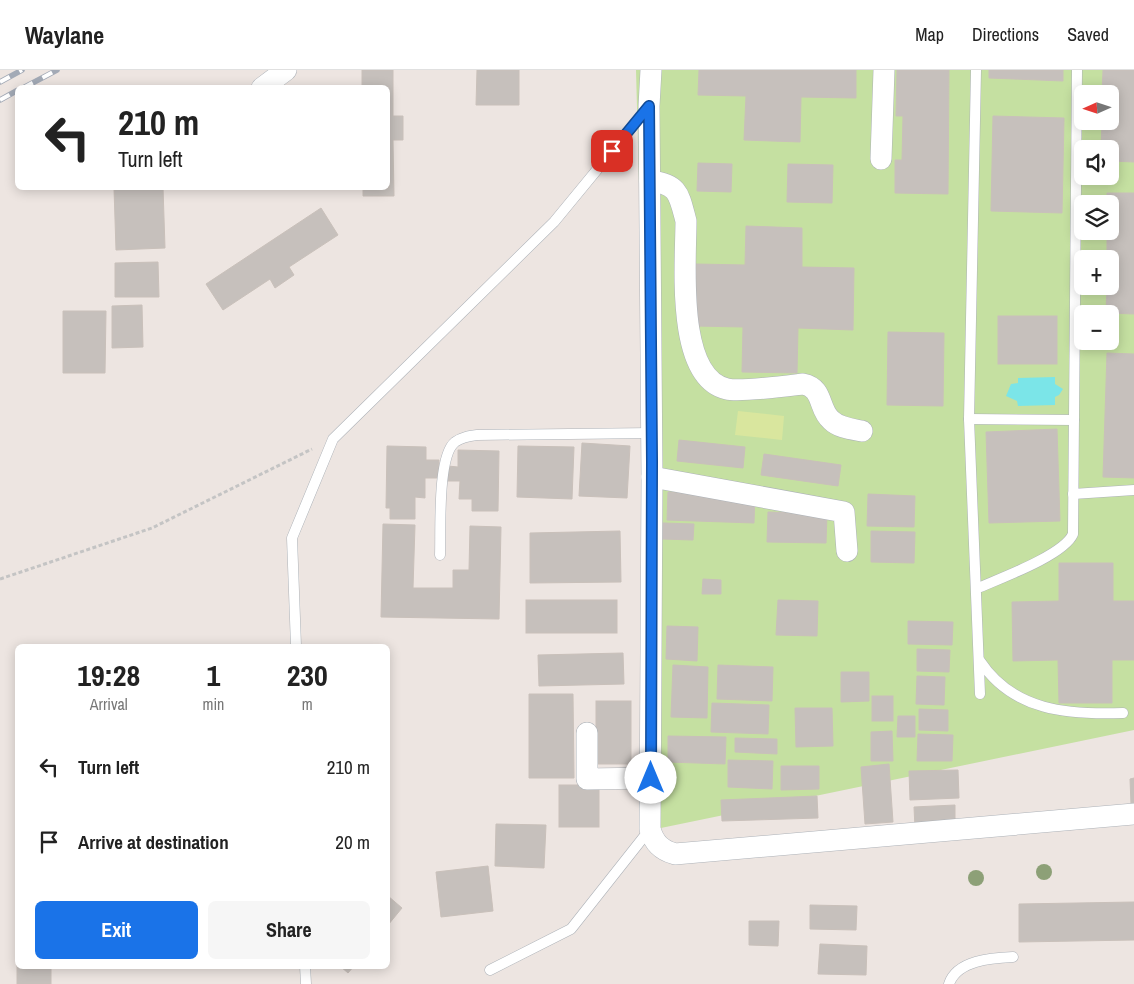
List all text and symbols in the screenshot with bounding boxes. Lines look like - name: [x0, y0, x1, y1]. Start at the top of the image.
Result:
- text: Waylane: [25, 19, 104, 51]
- text: Map: [915, 22, 944, 47]
- text: Directions: [972, 22, 1039, 47]
- text: Saved: [1067, 22, 1109, 47]
- north arrow: [1074, 85, 1119, 130]
- map controls: [1074, 85, 1119, 350]
- text: 210 m: [118, 99, 199, 146]
- icon: left: [35, 105, 100, 170]
- pin: [591, 130, 633, 172]
- icon: arrive: [598, 137, 626, 165]
- button: sound: [1074, 140, 1119, 185]
- text: Turn left: [118, 144, 183, 174]
- button: layers: [1074, 195, 1119, 240]
- button: +: [1074, 250, 1119, 295]
- button: −: [1074, 305, 1119, 350]
- text: 19:28: [77, 655, 140, 695]
- text: 1: [207, 655, 220, 695]
- text: 230: [287, 655, 328, 695]
- text: Arrival: [90, 693, 128, 715]
- text: min: [202, 693, 224, 715]
- text: m: [302, 693, 313, 715]
- position arrow: [624, 751, 676, 803]
- icon: left: [35, 753, 63, 781]
- text: Turn left: [78, 754, 139, 780]
- text: 210 m: [327, 754, 370, 780]
- icon: arrive: [35, 828, 63, 856]
- text: Arrive at destination: [78, 829, 229, 855]
- text: 20 m: [335, 829, 370, 855]
- button: Exit: [35, 901, 198, 959]
- button: Share: [208, 901, 370, 959]

